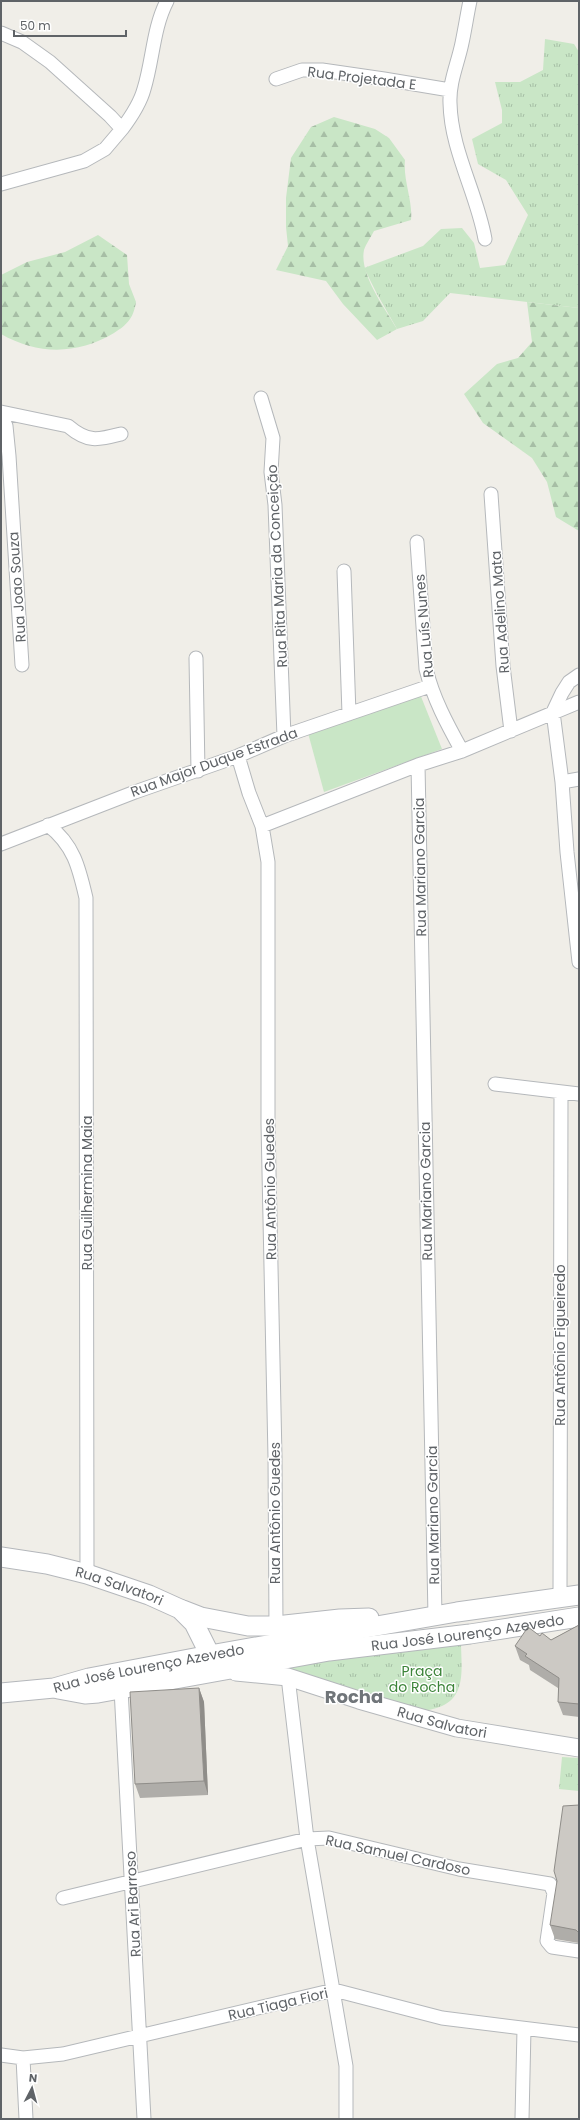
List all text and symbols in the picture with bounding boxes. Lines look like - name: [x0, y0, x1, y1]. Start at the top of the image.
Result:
- scale bar: [14, 12, 126, 38]
- text: 50 m: [20, 17, 51, 34]
- street label: Rua Projetada E: [306, 61, 418, 95]
- street label: Rua Rita Maria da Conceição: [262, 464, 292, 668]
- street label: Rua Joao Souza: [3, 531, 31, 643]
- street label: Rua Adelino Mata: [486, 550, 514, 674]
- street label: Rua Luís Nunes: [410, 573, 438, 679]
- street label: Rua Major Duque Estrada: [128, 722, 300, 802]
- street label: Rua Mariano Garcia: [409, 797, 431, 937]
- street label: Rua Guilhermina Maia: [77, 1116, 97, 1270]
- street label: Rua Antônio Guedes: [259, 1118, 281, 1260]
- street label: Rua Mariano Garcia: [415, 1121, 437, 1261]
- street label: Rua Antônio Figueiredo: [550, 1264, 570, 1426]
- street label: Rua Antônio Guedes: [265, 1442, 285, 1584]
- street label: Rua Mariano Garcia: [422, 1445, 444, 1585]
- street label: Rua Salvatori: [73, 1561, 167, 1610]
- street label: Rua José Lourenço Azevedo: [370, 1609, 565, 1656]
- street label: Rua José Lourenço Azevedo: [51, 1639, 246, 1698]
- park label: Praça do Rocha: [389, 1661, 455, 1697]
- district label: Rocha: [325, 1684, 383, 1709]
- street label: Rua Salvatori: [395, 1701, 488, 1743]
- street label: Rua Samuel Cardoso: [324, 1830, 472, 1880]
- street label: Rua Ari Barroso: [120, 1850, 146, 1958]
- street label: Rua Tiaga Fiori: [226, 1983, 330, 2025]
- north arrow: [12, 2068, 52, 2108]
- text: N: [28, 2070, 38, 2086]

